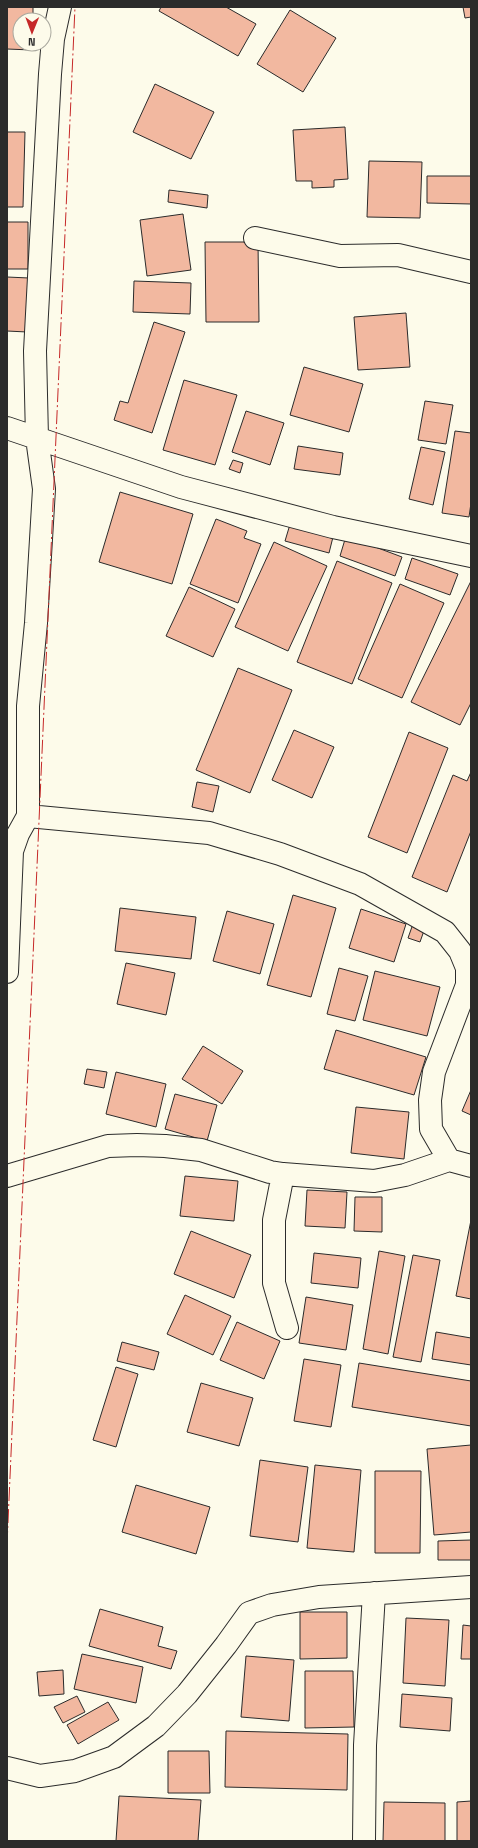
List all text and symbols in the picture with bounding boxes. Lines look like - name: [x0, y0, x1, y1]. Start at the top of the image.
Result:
- north arrow: [12, 12, 52, 52]
- text: N: [28, 35, 36, 49]

